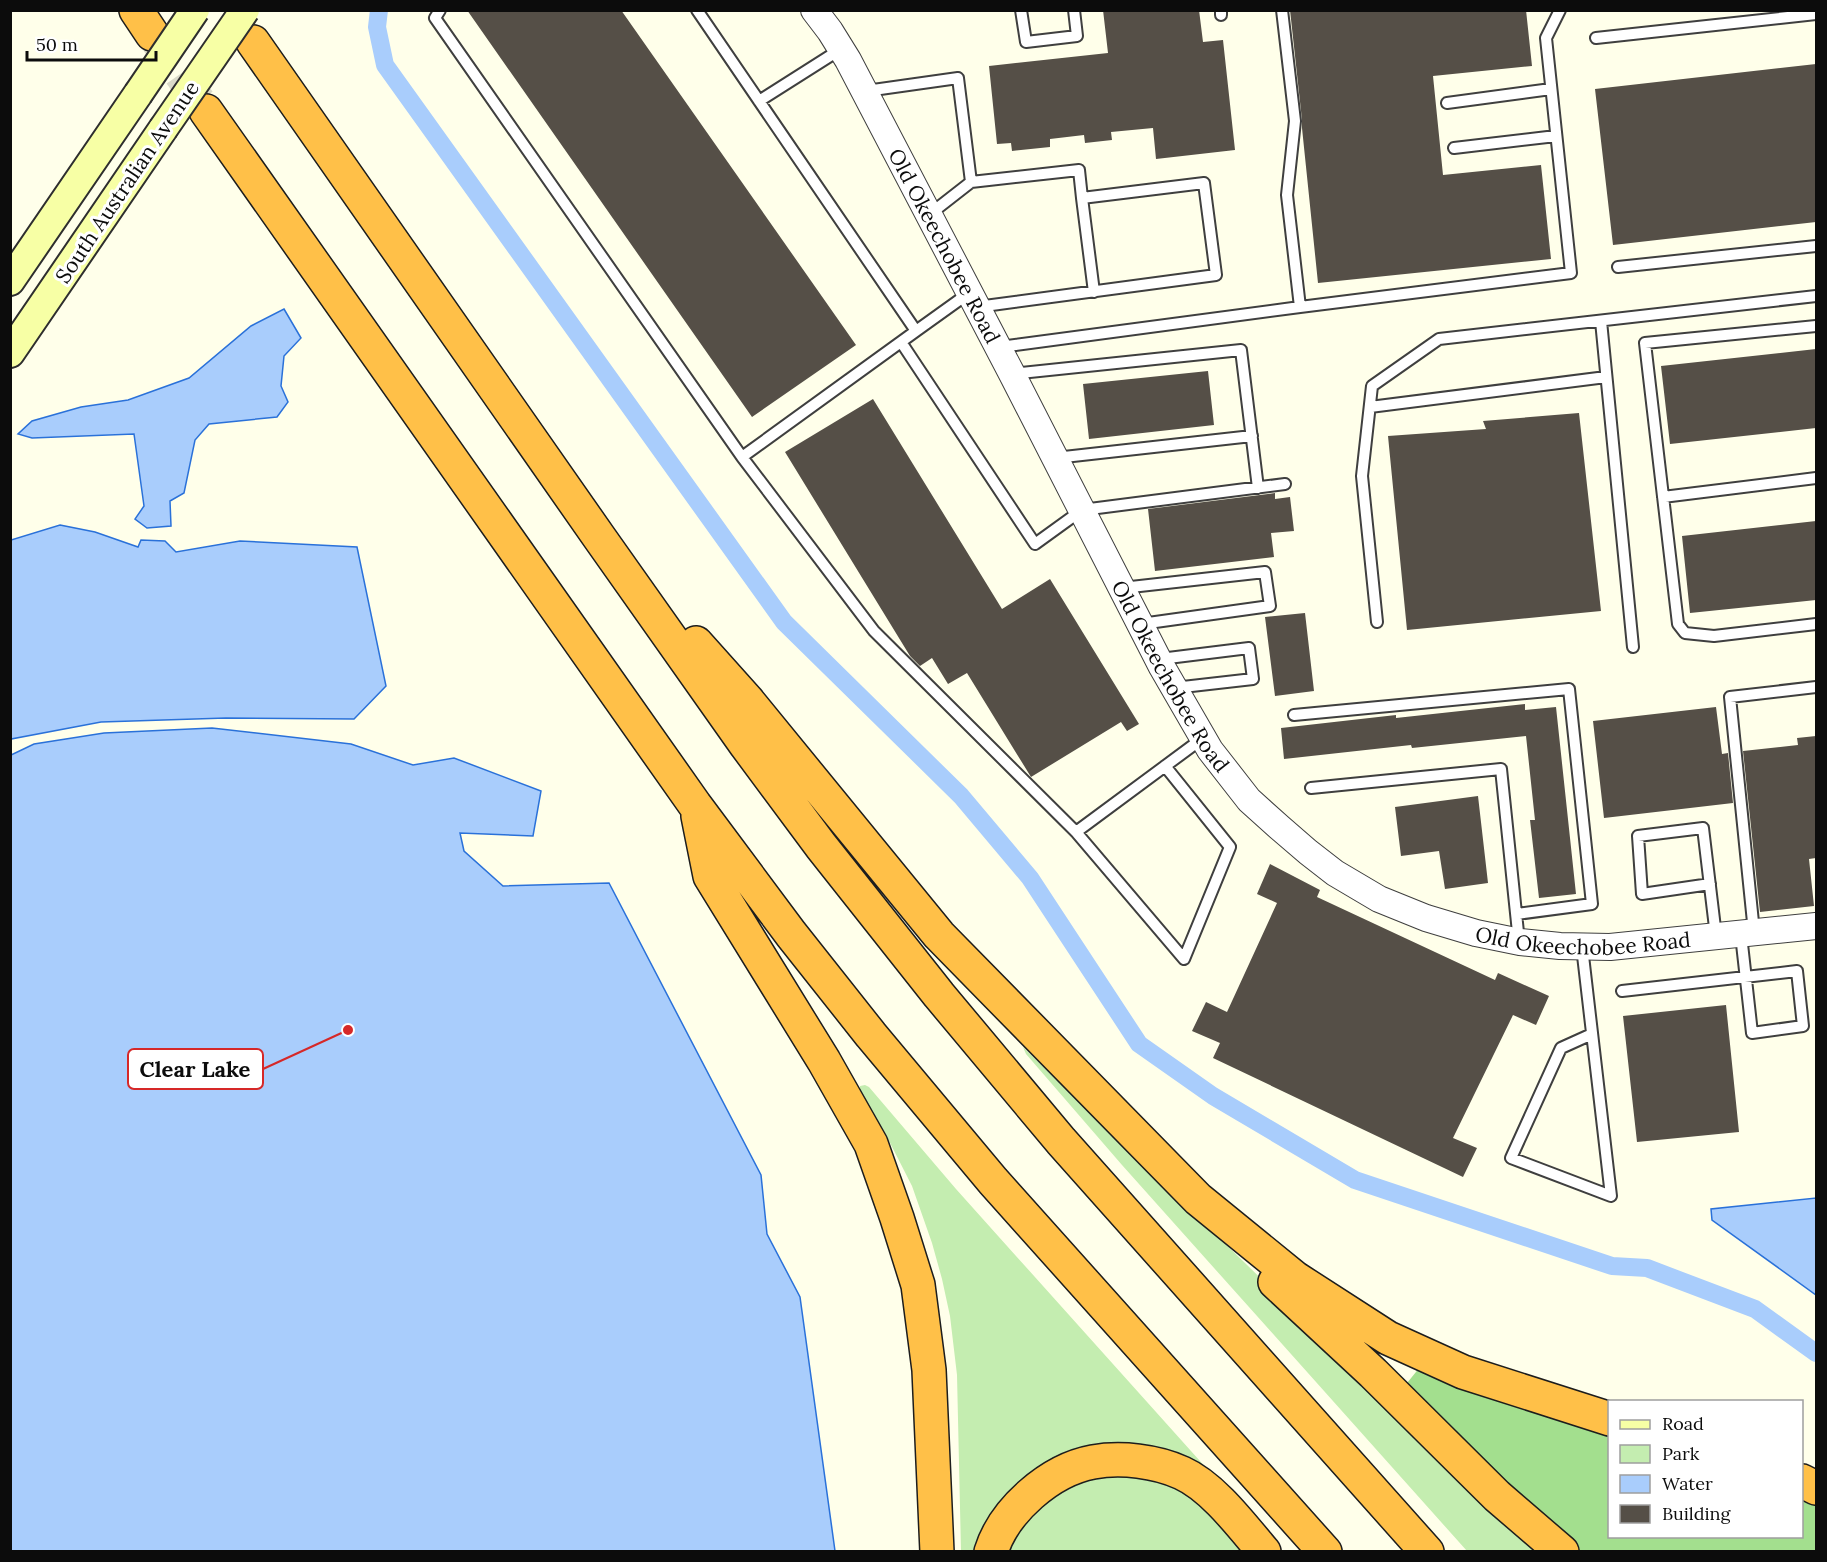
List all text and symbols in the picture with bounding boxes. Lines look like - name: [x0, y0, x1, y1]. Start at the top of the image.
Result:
- scale bar: [27, 24, 156, 62]
- text: 50 m: [36, 33, 78, 56]
- street label: South Australian Avenue: [49, 76, 205, 288]
- street label: Old Okeechobee Road: [883, 144, 1007, 348]
- street label: Old Okeechobee Road: [1106, 575, 1236, 777]
- street label: Old Okeechobee Road: [1473, 920, 1692, 961]
- callout: Clear Lake: [128, 1049, 263, 1089]
- text: Clear Lake: [140, 1055, 251, 1083]
- legend: [1608, 1400, 1803, 1538]
- text: Road: [1662, 1412, 1704, 1435]
- text: Park: [1662, 1442, 1700, 1465]
- text: Water: [1662, 1472, 1713, 1495]
- text: Building: [1662, 1502, 1732, 1525]

